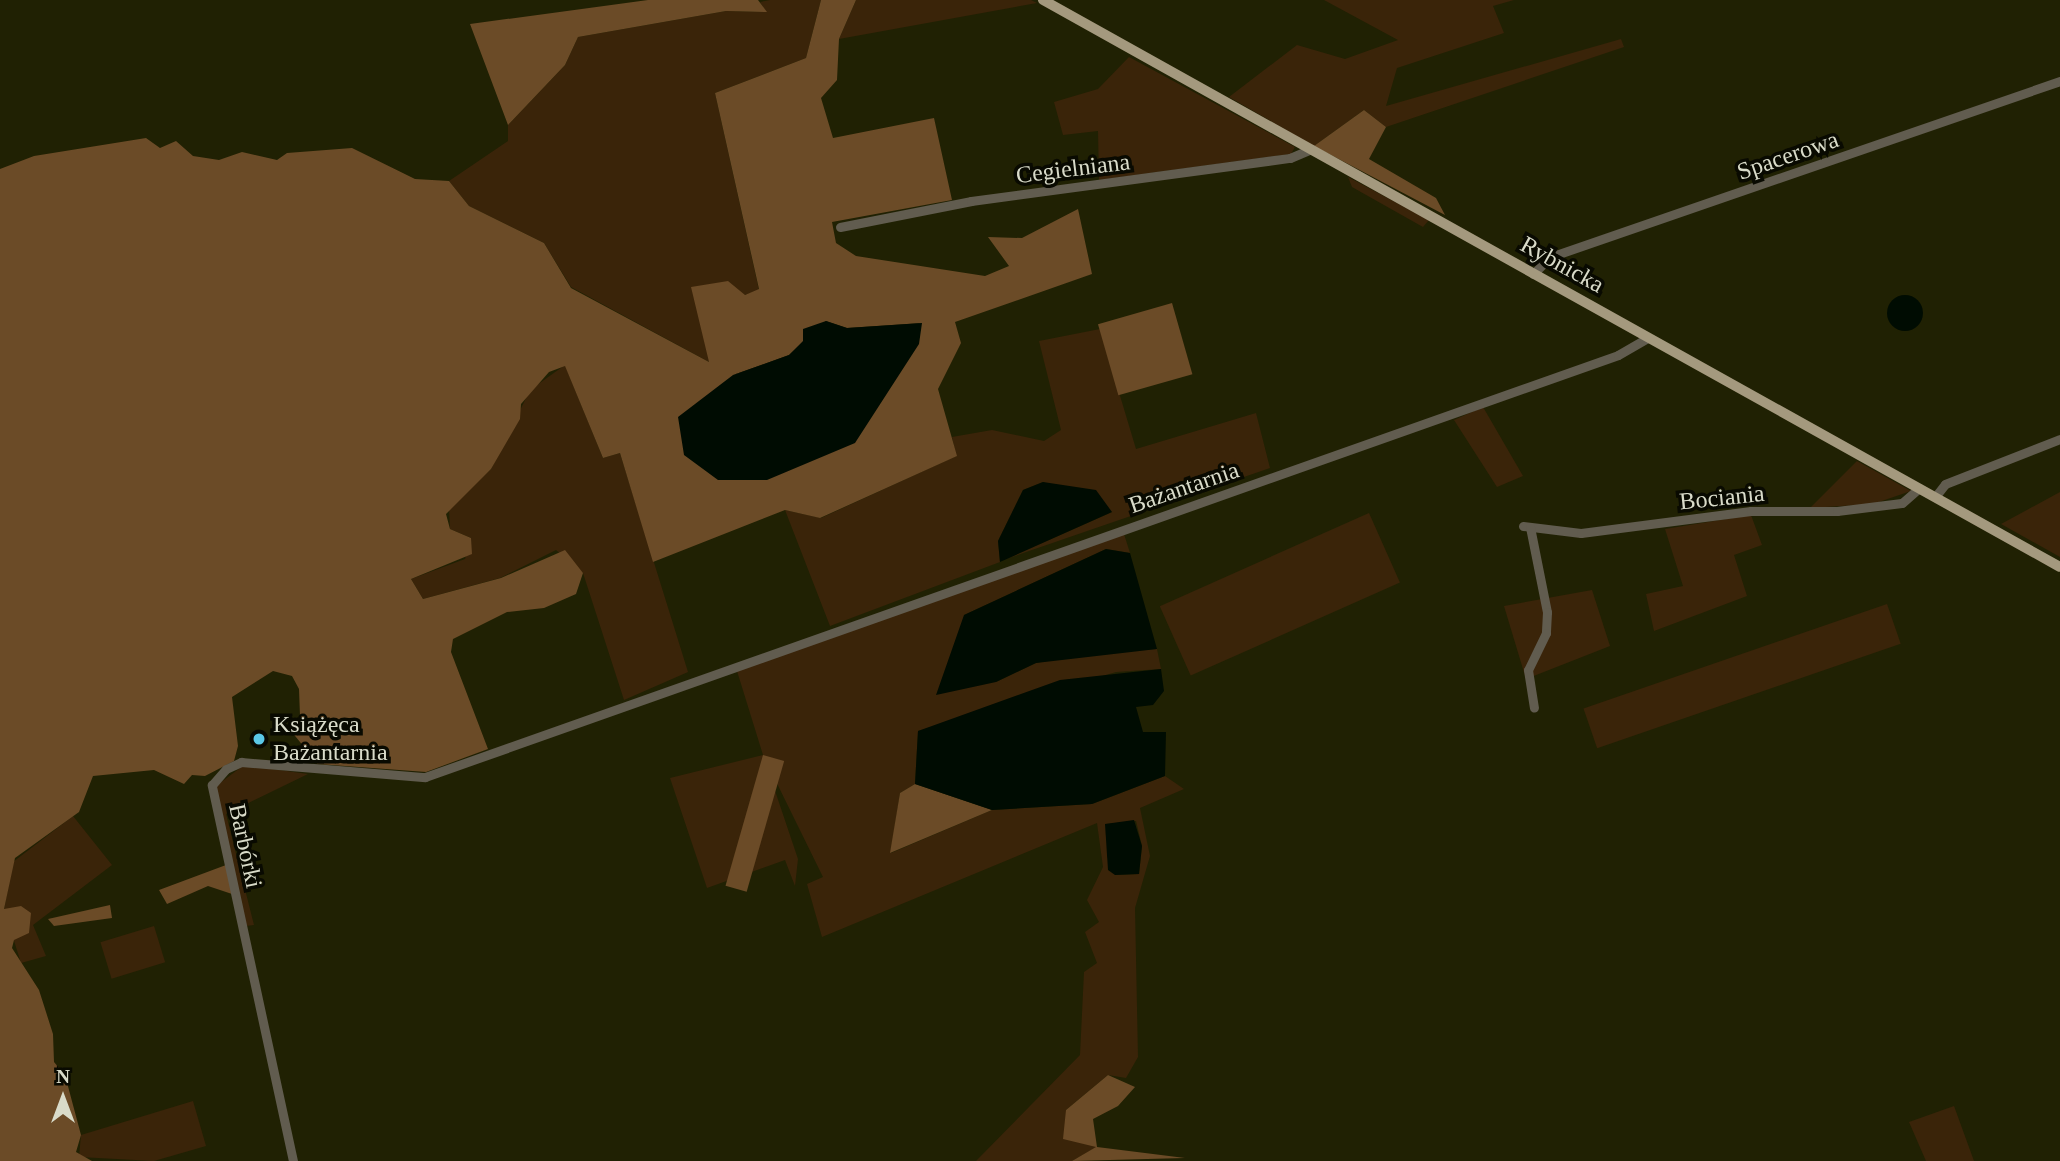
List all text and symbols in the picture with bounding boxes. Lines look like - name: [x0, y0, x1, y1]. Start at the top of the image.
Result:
- street label: Spacerowa: [1734, 125, 1842, 187]
- street label: Cegielniana: [1014, 148, 1132, 190]
- street label: Rybnicka: [1515, 230, 1609, 300]
- street label: Bażantarnia: [1125, 456, 1243, 520]
- street label: Bociania: [1678, 479, 1766, 517]
- place label: Książęca Bażantarnia: [273, 711, 388, 767]
- marker: Książęca Bażantarnia: [251, 731, 267, 747]
- street label: Barbórki: [222, 801, 268, 891]
- north arrow: [28, 1063, 98, 1133]
- text: N: [56, 1066, 70, 1087]

